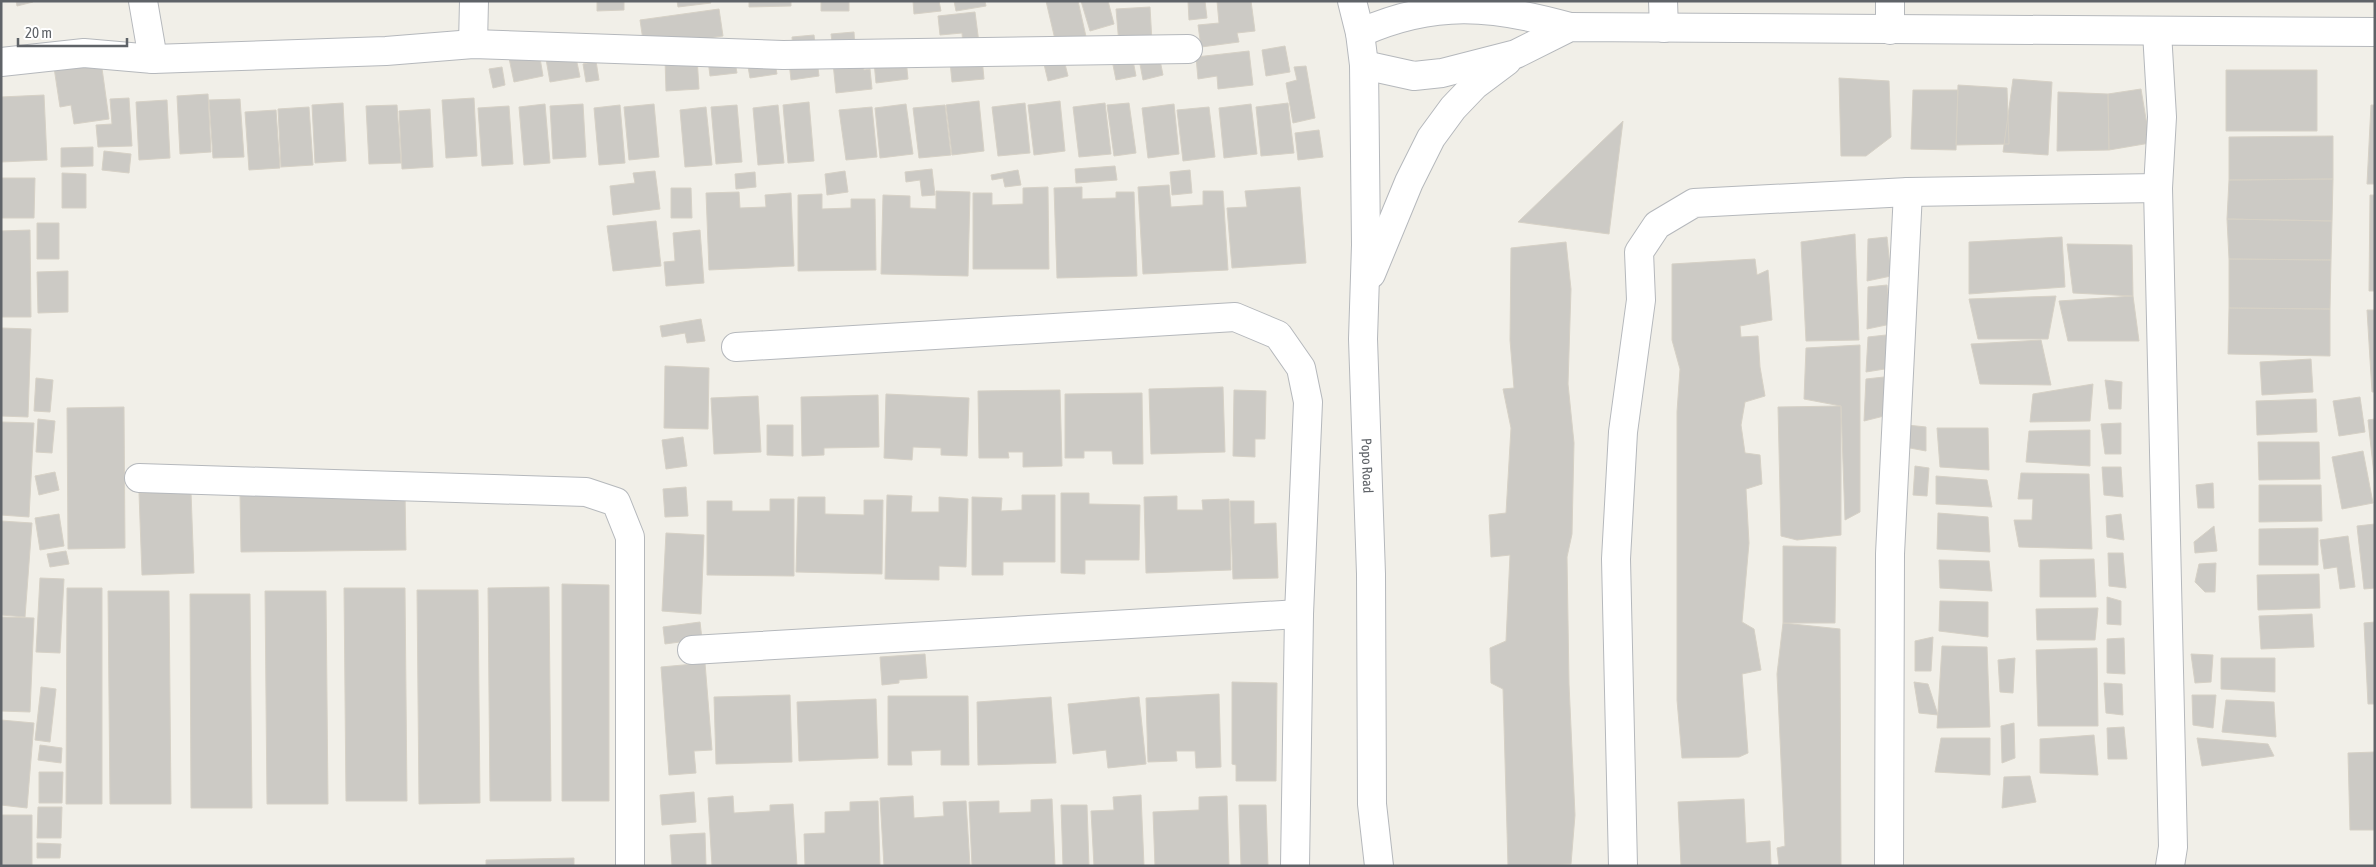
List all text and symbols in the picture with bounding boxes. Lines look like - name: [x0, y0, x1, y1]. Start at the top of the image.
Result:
- scale bar: [18, 15, 126, 47]
- text: 20 m: [25, 24, 52, 41]
- street label: Popo Road: [1358, 438, 1376, 494]

